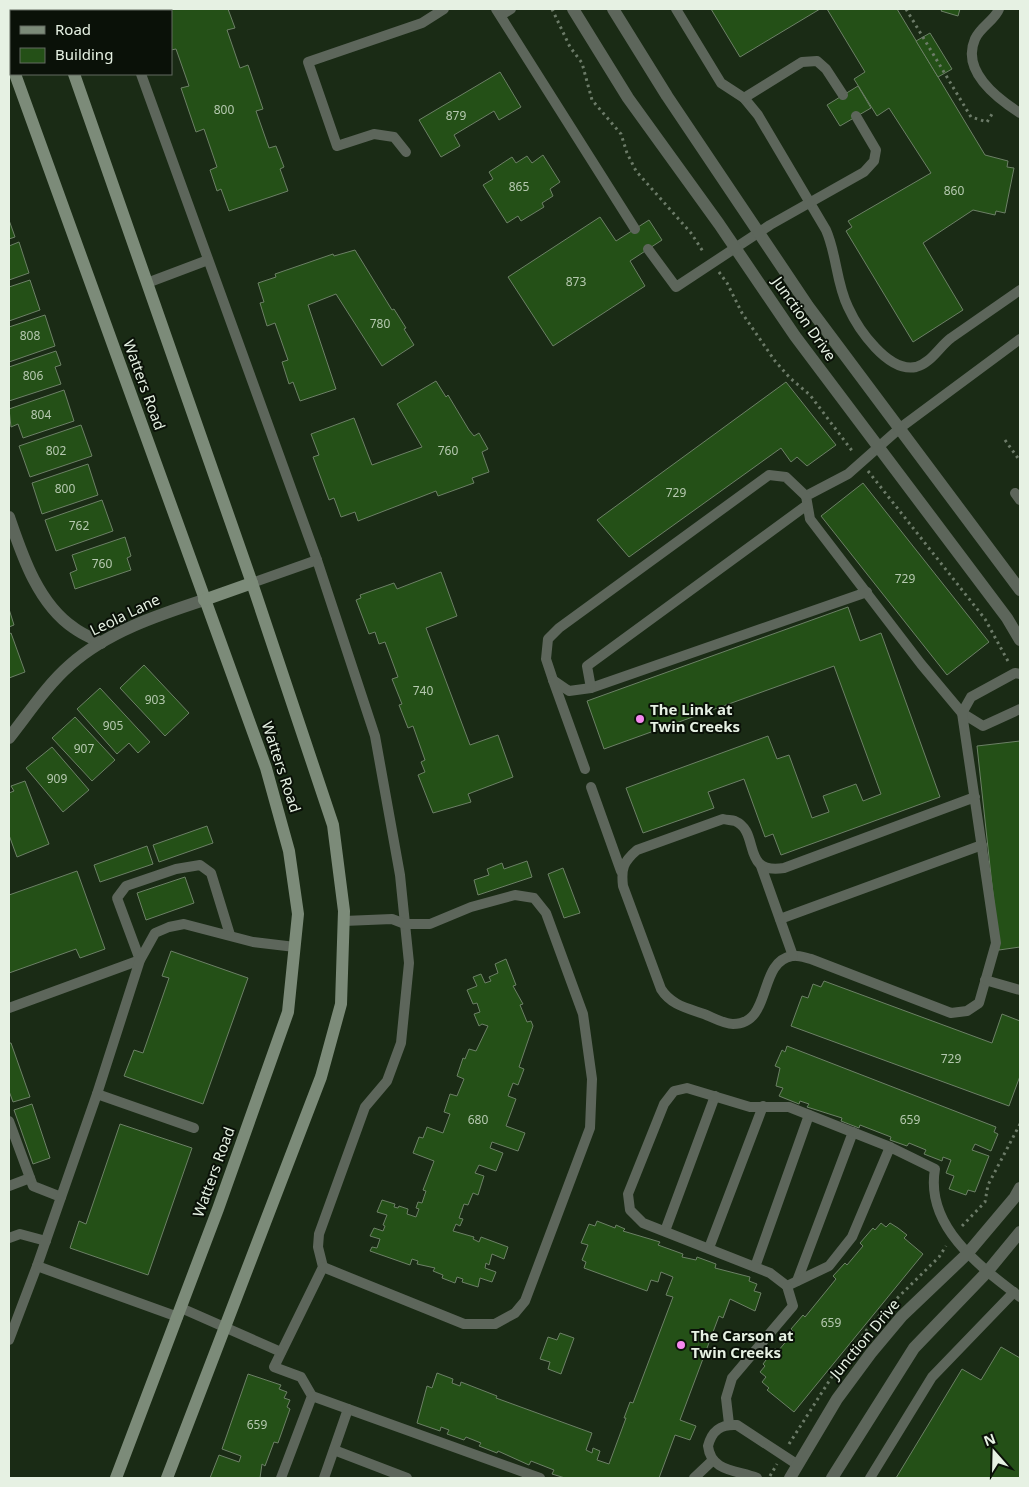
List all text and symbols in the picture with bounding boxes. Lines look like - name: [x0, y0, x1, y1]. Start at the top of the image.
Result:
- legend: [10, 10, 172, 75]
- text: Road: [55, 19, 91, 39]
- text: Building: [55, 44, 113, 64]
- house number: 800: [214, 101, 234, 118]
- house number: 879: [446, 107, 466, 124]
- house number: 865: [509, 178, 529, 195]
- house number: 860: [944, 182, 964, 199]
- street label: Junction Drive: [767, 271, 841, 364]
- house number: 873: [566, 273, 586, 290]
- house number: 780: [370, 315, 390, 332]
- house number: 808: [20, 327, 40, 344]
- street label: Watters Road: [119, 337, 171, 433]
- house number: 806: [23, 367, 43, 384]
- house number: 804: [31, 406, 51, 423]
- house number: 802: [46, 442, 66, 459]
- house number: 760: [438, 442, 458, 459]
- house number: 800: [55, 480, 75, 497]
- house number: 729: [666, 484, 686, 501]
- house number: 762: [69, 517, 89, 534]
- house number: 760: [92, 555, 112, 572]
- house number: 729: [895, 570, 915, 587]
- street label: Leola Lane: [86, 589, 163, 640]
- house number: 740: [413, 682, 433, 699]
- house number: 903: [145, 691, 165, 708]
- place label: The Link at Twin Creeks: [650, 699, 740, 736]
- marker: The Link at Twin Creeks: [634, 713, 646, 725]
- house number: 905: [103, 717, 123, 734]
- street label: Watters Road: [258, 719, 306, 815]
- house number: 907: [74, 740, 94, 757]
- house number: 909: [47, 770, 67, 787]
- house number: 729: [941, 1050, 961, 1067]
- house number: 680: [468, 1111, 488, 1128]
- house number: 659: [900, 1111, 920, 1128]
- street label: Watters Road: [187, 1124, 239, 1220]
- street label: Junction Drive: [824, 1294, 904, 1384]
- house number: 659: [821, 1314, 841, 1331]
- place label: The Carson at Twin Creeks: [691, 1325, 794, 1362]
- marker: The Carson at Twin Creeks: [675, 1339, 687, 1351]
- house number: 659: [247, 1416, 267, 1433]
- north arrow: [969, 1427, 1019, 1477]
- text: N: [981, 1428, 998, 1450]

